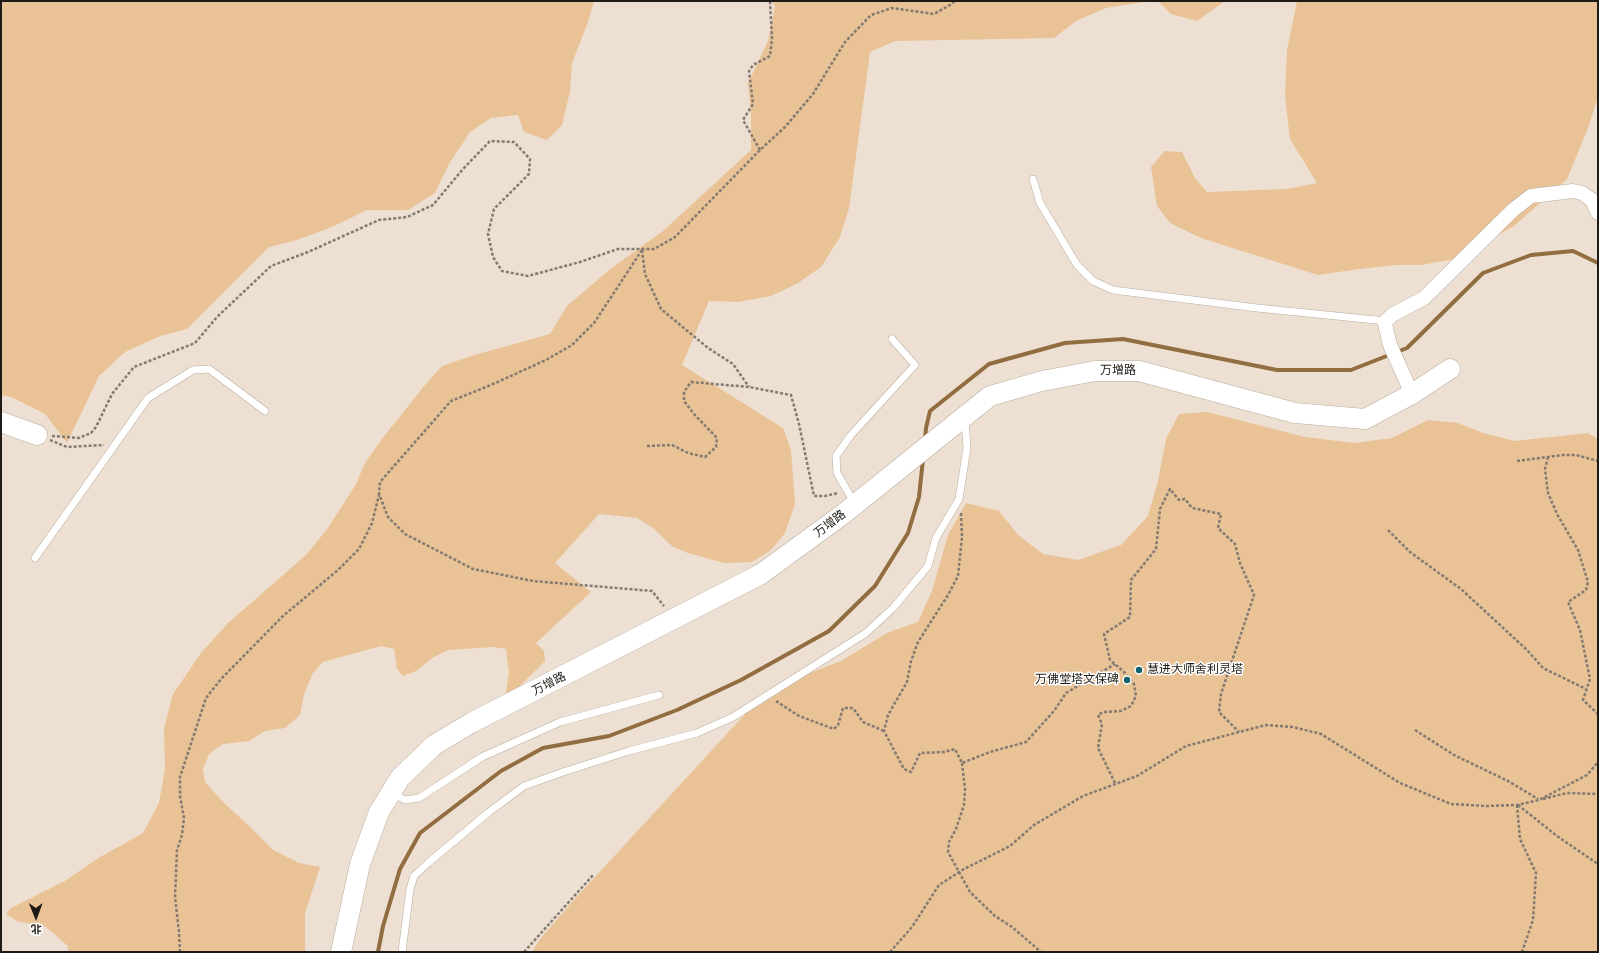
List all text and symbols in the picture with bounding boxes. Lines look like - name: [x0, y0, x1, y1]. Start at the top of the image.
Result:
- street label: 万增路: [1100, 364, 1136, 378]
- street label: 万增路: [811, 507, 849, 541]
- place label: 慧进大师舍利灵塔: [1147, 663, 1243, 677]
- marker: 慧进大师舍利灵塔: [1134, 665, 1144, 675]
- street label: 万增路: [530, 669, 568, 699]
- place label: 万佛堂塔文保碑: [1035, 673, 1119, 687]
- marker: 万佛堂塔文保碑: [1122, 675, 1132, 685]
- north arrow: [16, 897, 56, 937]
- text: 北: [31, 922, 42, 936]

